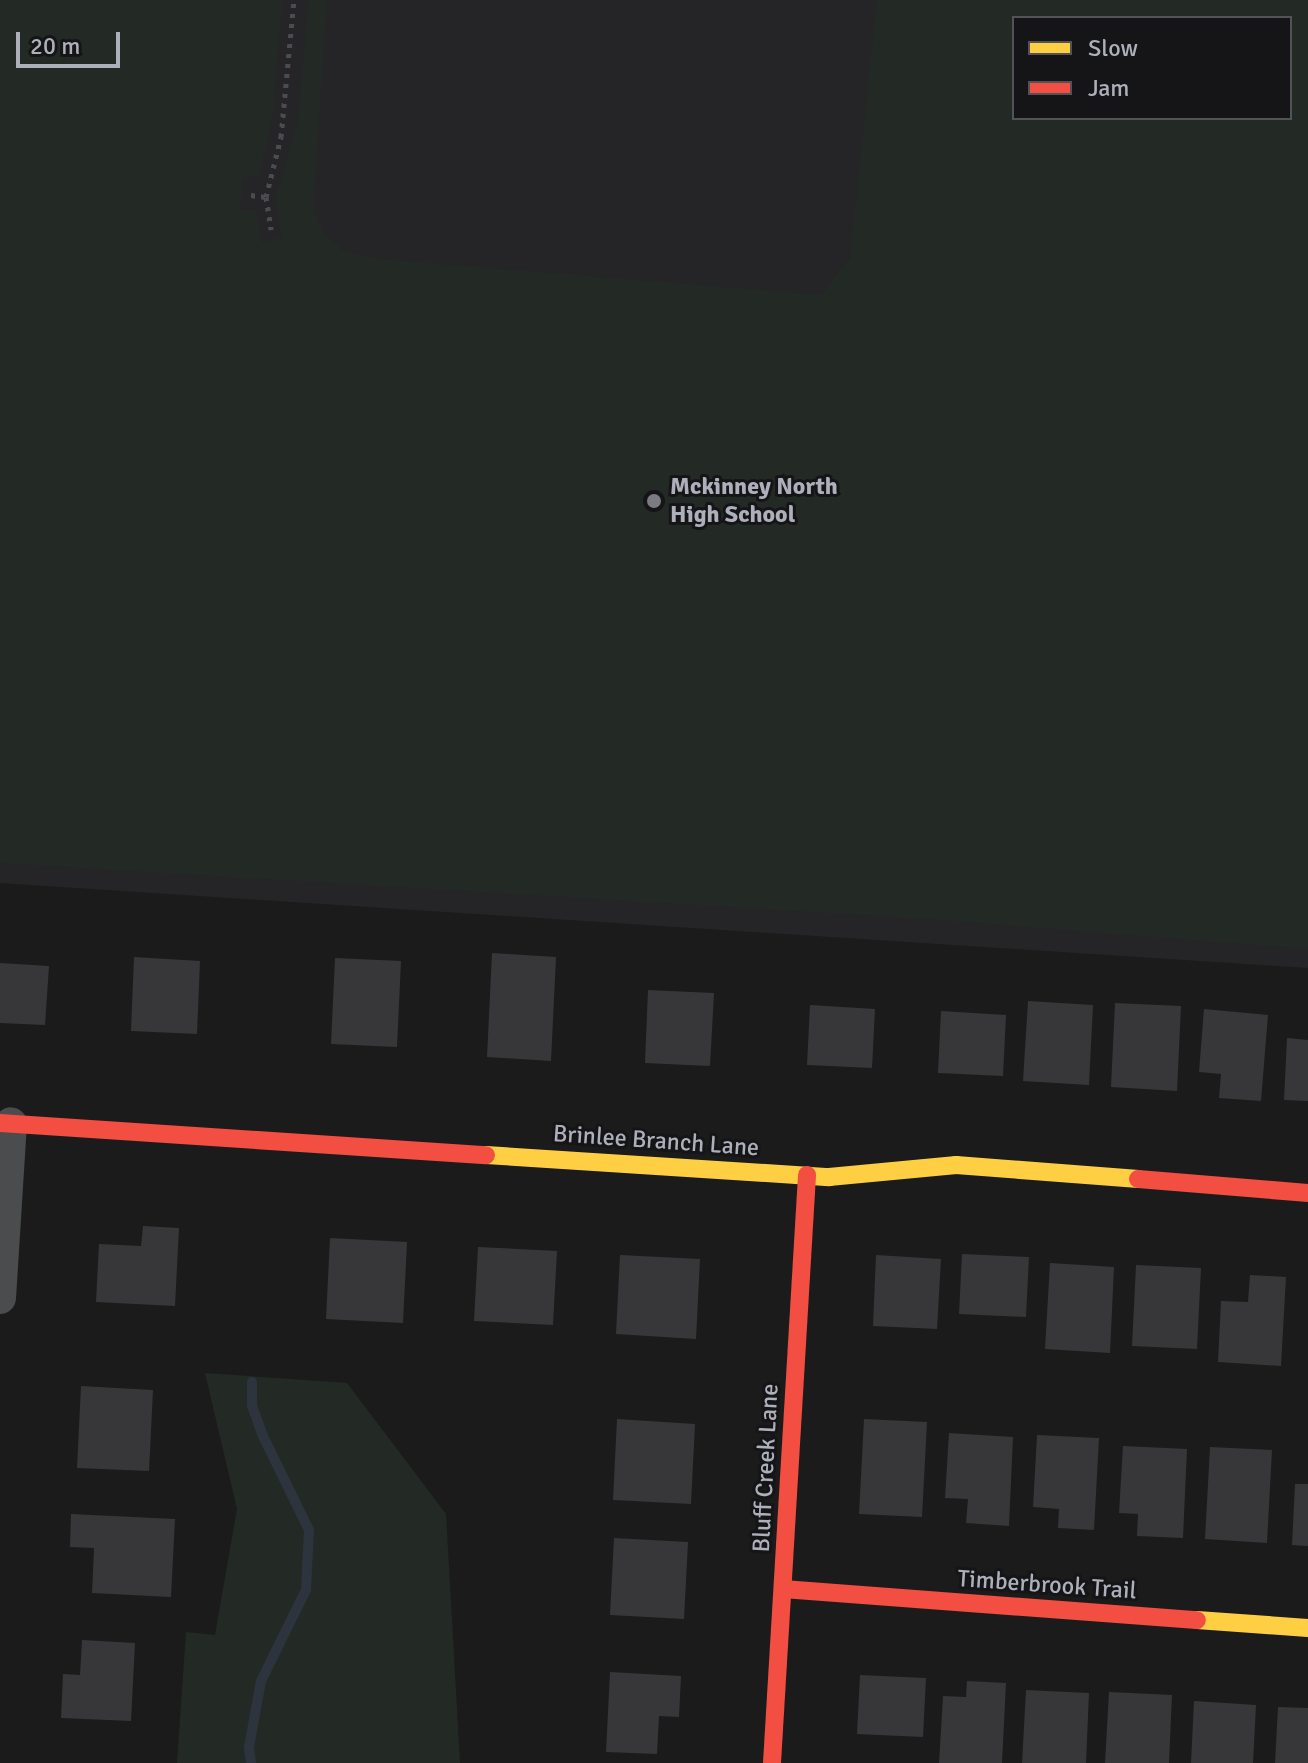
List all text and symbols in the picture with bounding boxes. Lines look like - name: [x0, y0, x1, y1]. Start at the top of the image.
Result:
- scale bar: [20, 16, 124, 66]
- legend: [1012, 16, 1292, 120]
- text: 20 m: [30, 31, 80, 61]
- text: Slow: [1088, 33, 1138, 63]
- text: Jam: [1088, 73, 1129, 103]
- place label: Mckinney North High School: [670, 473, 838, 529]
- marker: Mckinney North High School: [645, 492, 663, 510]
- street label: Brinlee Branch Lane: [552, 1119, 760, 1163]
- street label: Bluff Creek Lane: [747, 1383, 785, 1553]
- street label: Timberbrook Trail: [957, 1564, 1137, 1606]

